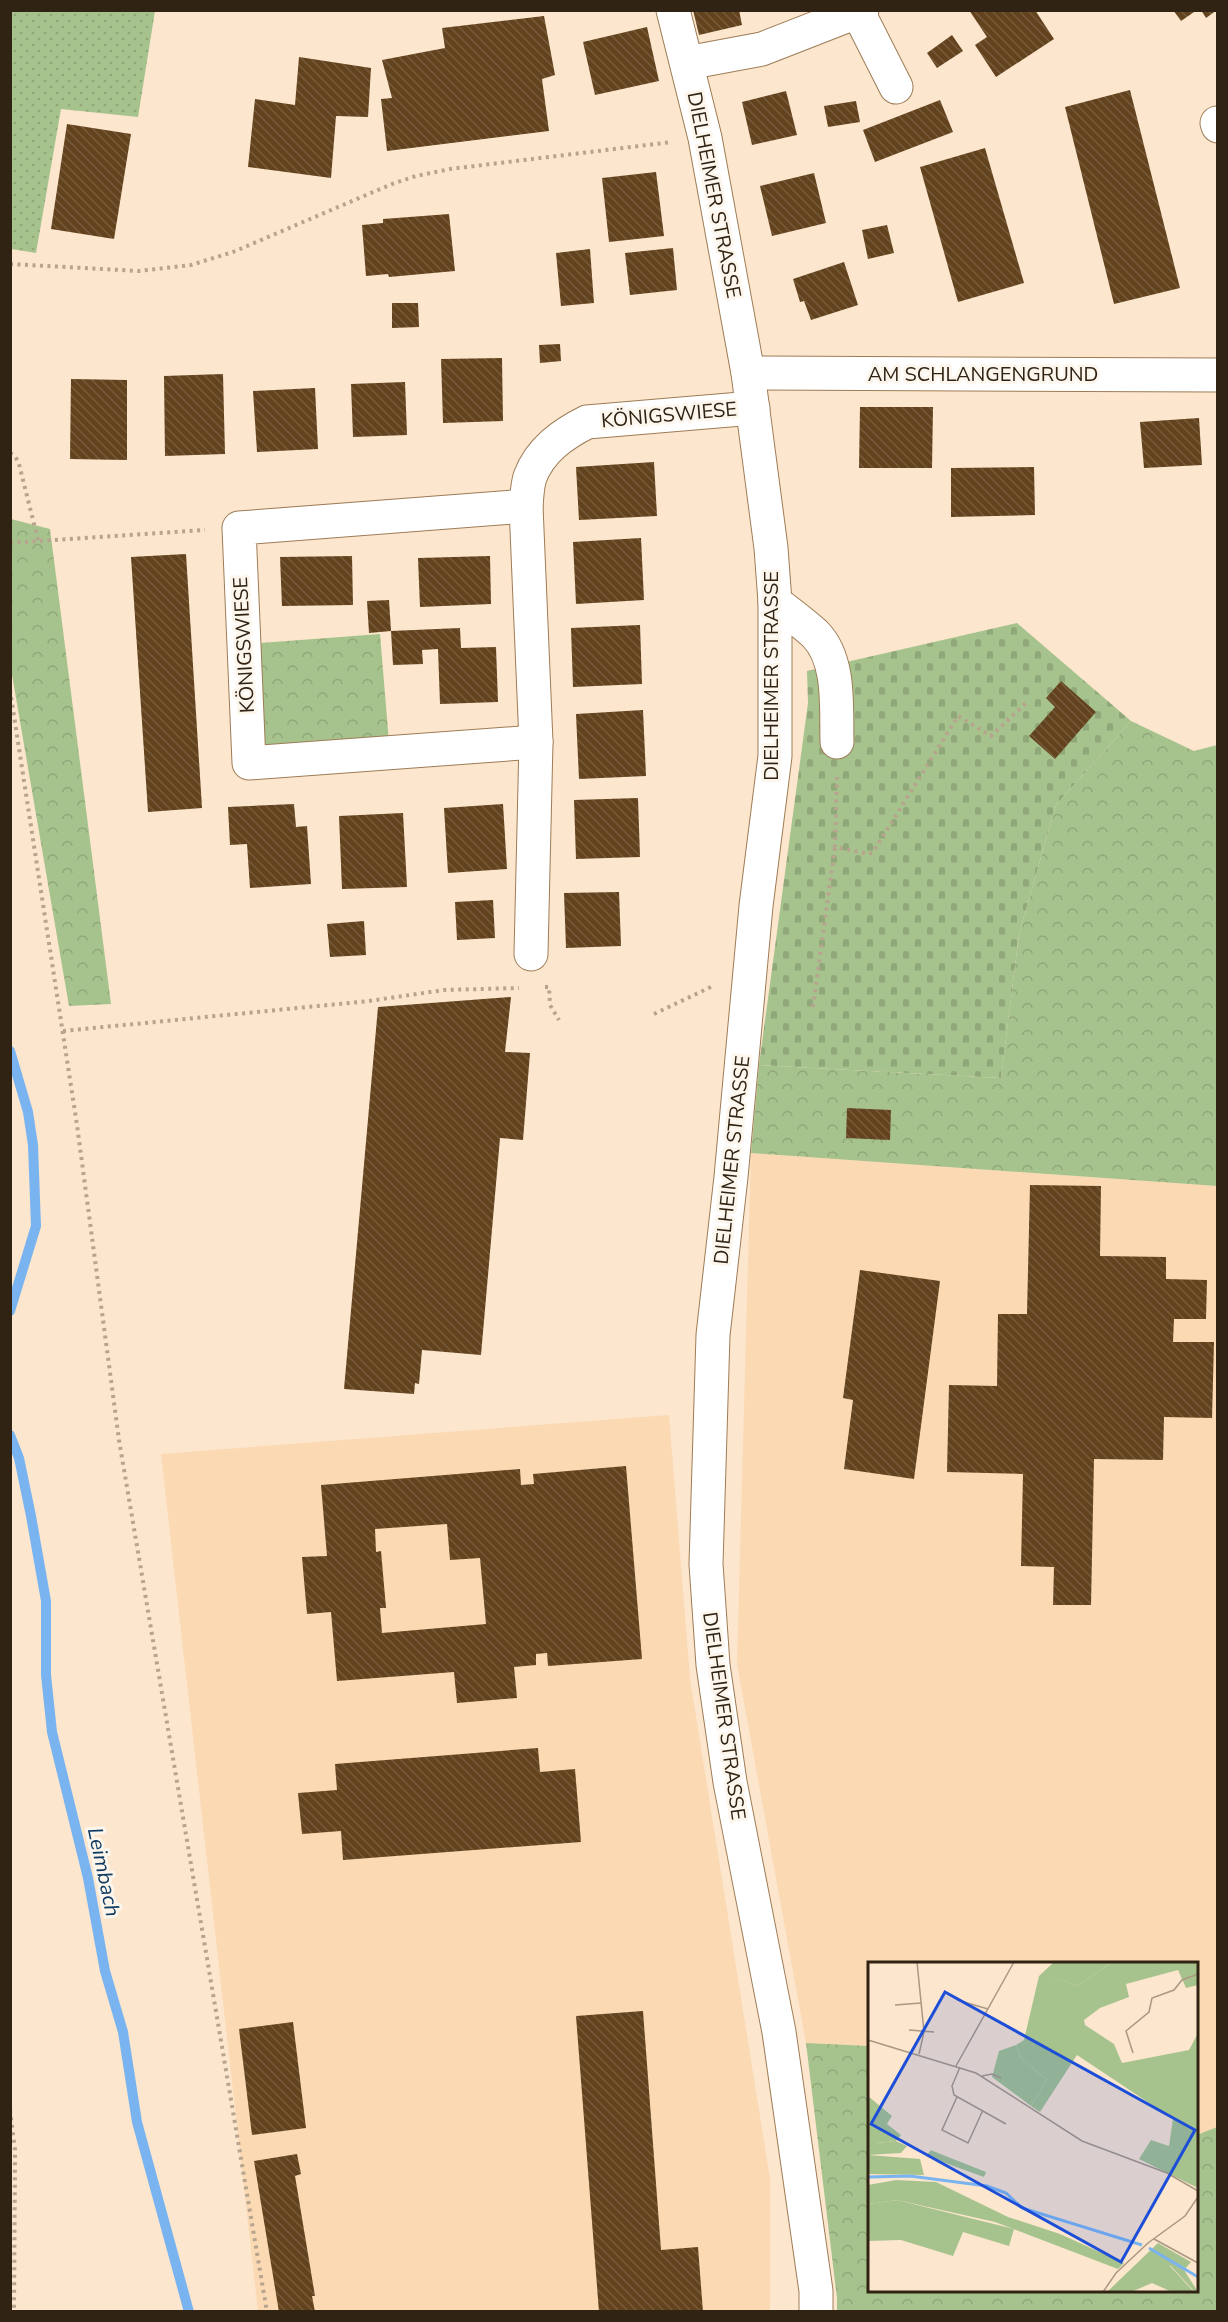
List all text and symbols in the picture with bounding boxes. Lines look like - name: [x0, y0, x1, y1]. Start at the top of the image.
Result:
- street label: DIELHEIMER STRASSE: [681, 90, 747, 300]
- street label: AM SCHLANGENGRUND: [868, 361, 1098, 388]
- street label: KÖNIGSWIESE: [600, 396, 738, 434]
- street label: DIELHEIMER STRASSE: [758, 571, 785, 781]
- street label: KÖNIGSWIESE: [227, 576, 261, 714]
- street label: DIELHEIMER STRASSE: [708, 1054, 756, 1266]
- street label: DIELHEIMER STRASSE: [696, 1610, 752, 1822]
- water label: Leimbach: [81, 1825, 127, 1919]
- inset map: [868, 1962, 1198, 2292]

